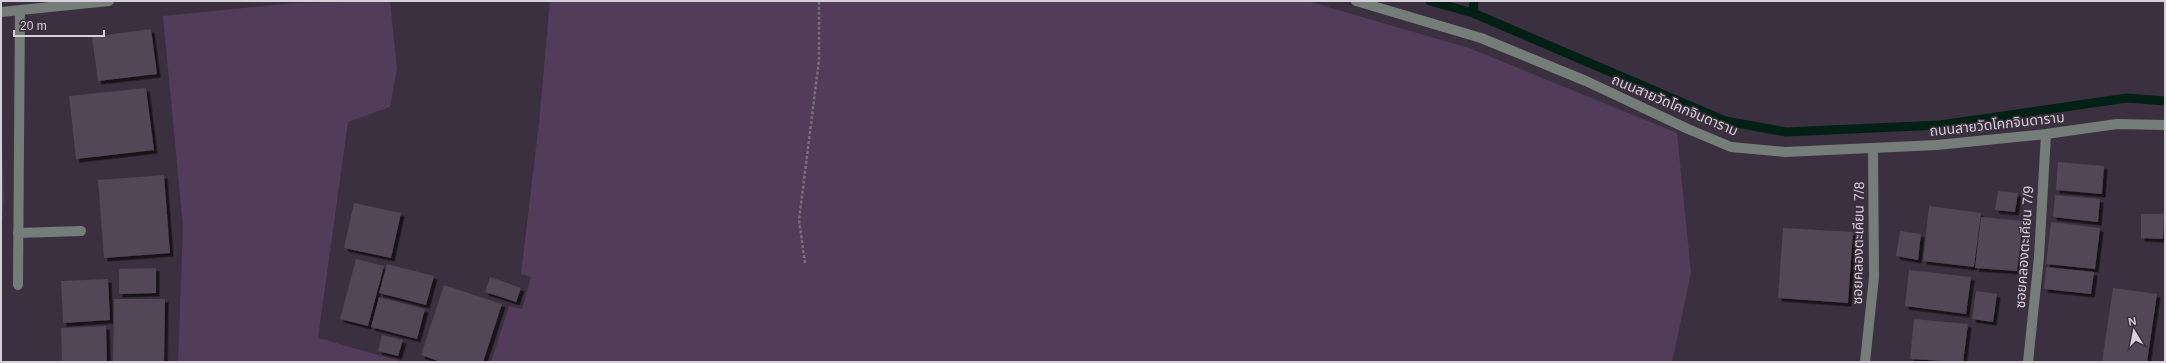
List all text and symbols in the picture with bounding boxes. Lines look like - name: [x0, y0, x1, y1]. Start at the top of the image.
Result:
- scale bar: [14, 12, 104, 38]
- text: 20 m: [20, 19, 47, 33]
- street label: ถนนสายวัดโคกจินดาราม: [1609, 71, 1741, 139]
- street label: ถนนสายวัดโคกจินดาราม: [1929, 109, 2065, 139]
- street label: ซอยคลองตะเคียน 7/8: [1849, 181, 1867, 305]
- street label: ซอยคลองตะเคียน 7/9: [2012, 185, 2036, 309]
- north arrow: [2114, 311, 2154, 351]
- text: N: [2127, 315, 2137, 328]

